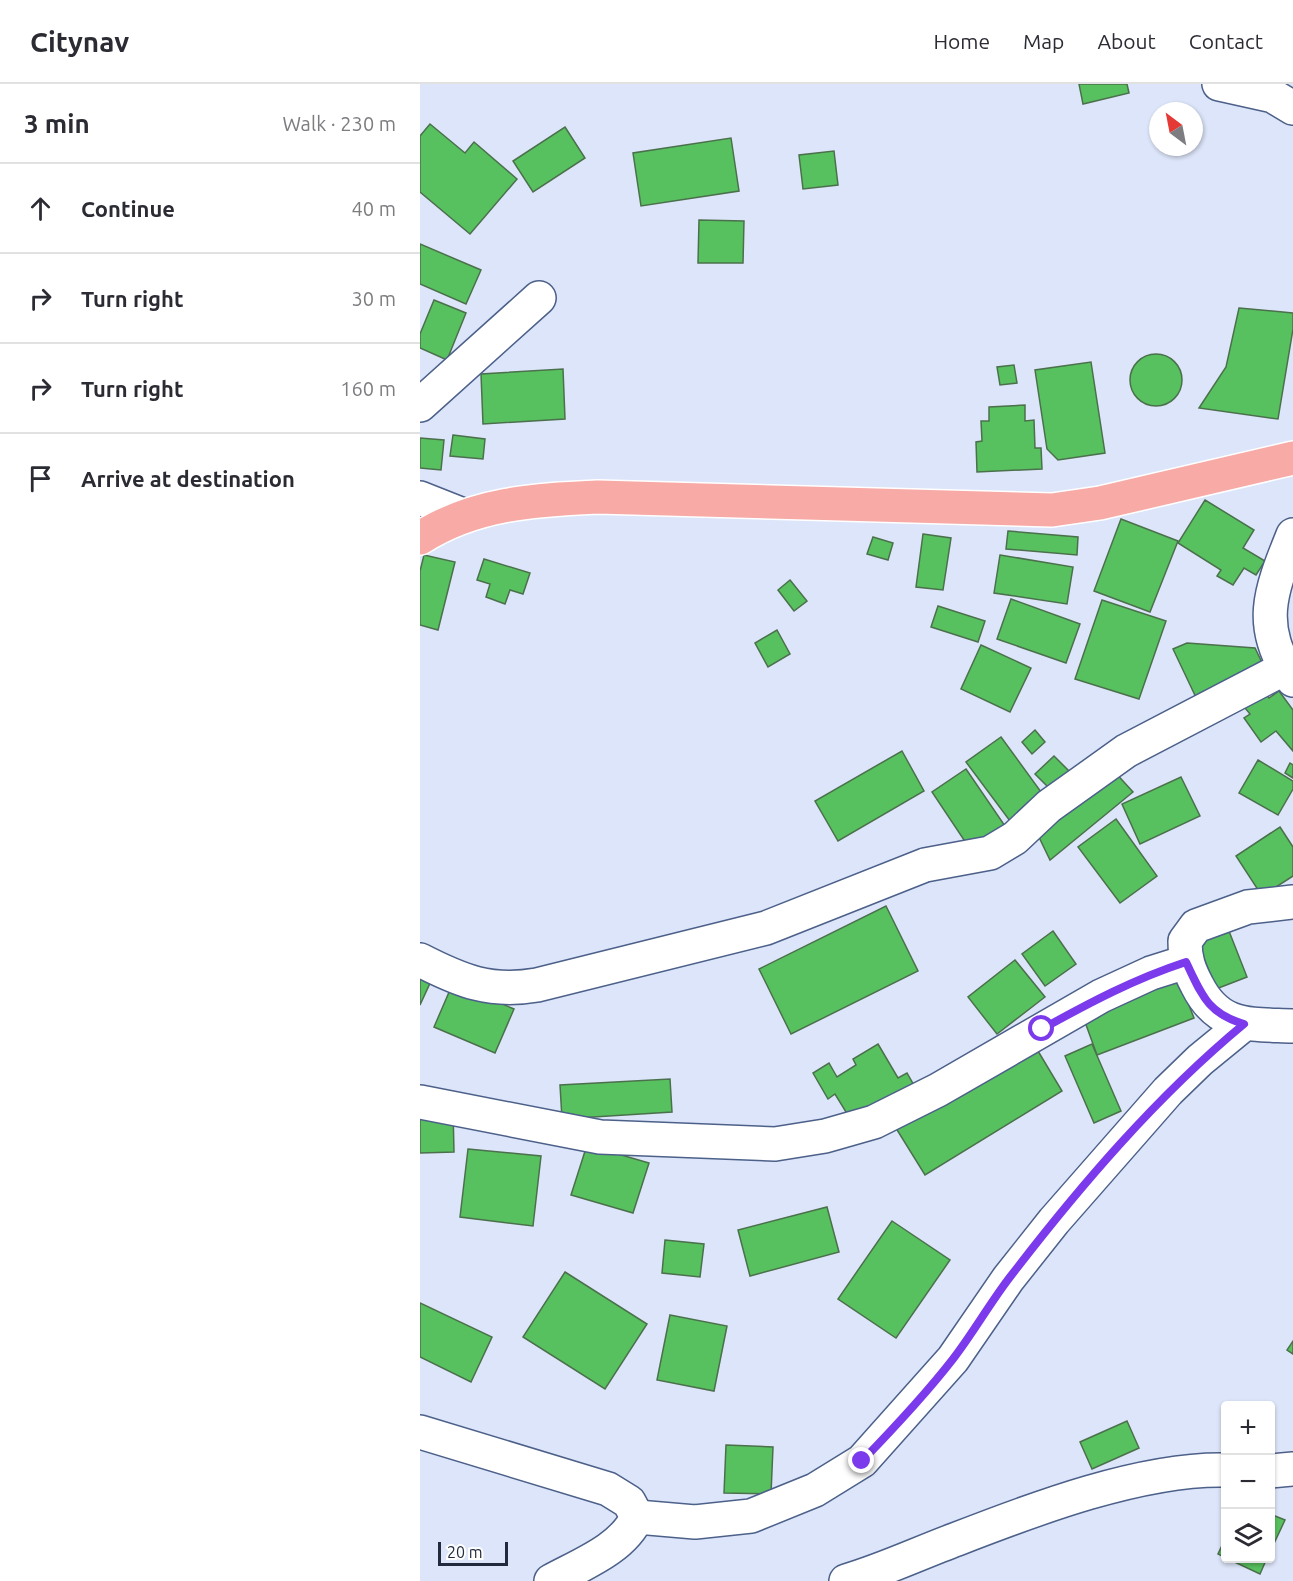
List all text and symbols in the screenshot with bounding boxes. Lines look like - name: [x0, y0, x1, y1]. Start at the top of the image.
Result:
- text: Citynav: [30, 26, 129, 57]
- text: Home: [933, 29, 990, 53]
- text: Map: [1023, 29, 1064, 53]
- text: About: [1097, 29, 1156, 53]
- text: Contact: [1189, 29, 1263, 53]
- north arrow: [1149, 102, 1203, 156]
- text: 3 min: [24, 109, 90, 138]
- text: Walk · 230 m: [283, 112, 396, 135]
- icon: ahead: [24, 192, 57, 225]
- text: Continue: [81, 196, 175, 221]
- text: 40 m: [352, 197, 396, 220]
- icon: right: [24, 282, 57, 315]
- text: Turn right: [81, 286, 183, 311]
- text: 30 m: [352, 287, 396, 310]
- icon: right: [24, 372, 57, 405]
- text: Turn right: [81, 376, 183, 401]
- text: 160 m: [340, 377, 396, 400]
- icon: arrive: [24, 462, 57, 495]
- text: Arrive at destination: [81, 466, 295, 491]
- route start: [1028, 1015, 1054, 1041]
- map controls: [1221, 1401, 1275, 1563]
- button: +: [1221, 1401, 1275, 1455]
- route end: [848, 1447, 874, 1473]
- button: −: [1221, 1455, 1275, 1509]
- button: layers: [1221, 1509, 1275, 1563]
- scale bar: [438, 1539, 508, 1566]
- text: 20 m: [447, 1543, 483, 1561]

